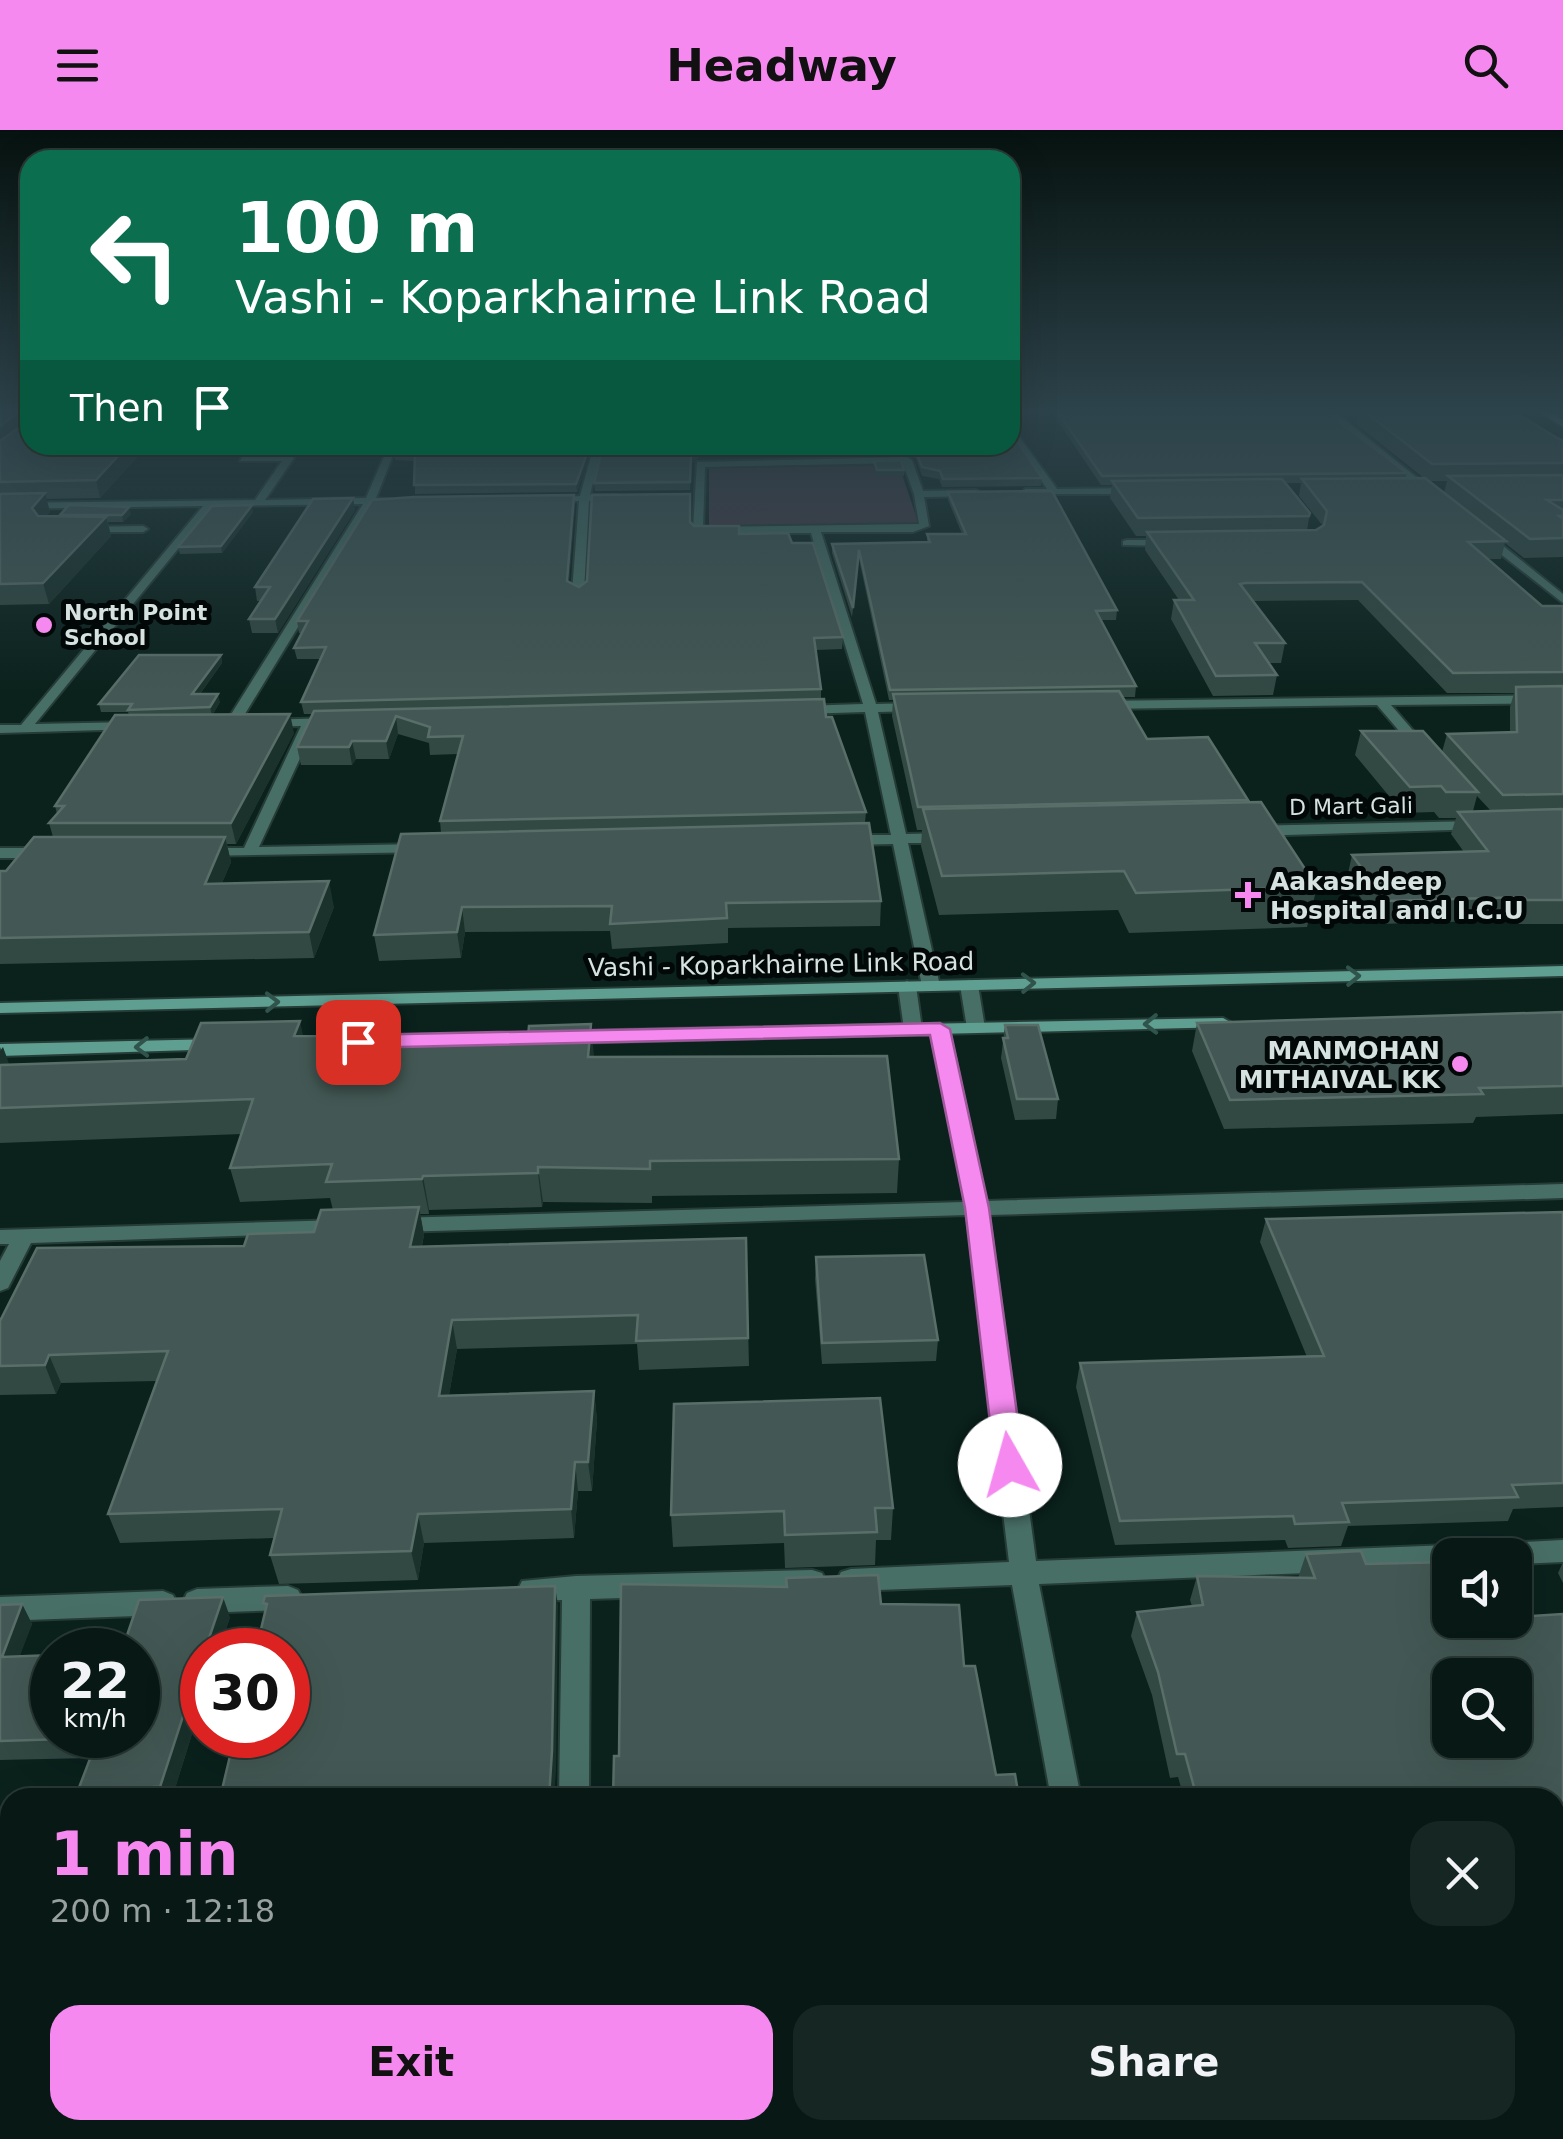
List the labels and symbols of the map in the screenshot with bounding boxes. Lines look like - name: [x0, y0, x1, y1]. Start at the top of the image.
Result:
- place label: North Point School: [64, 600, 208, 650]
- marker: North Point School: [33, 614, 55, 636]
- street label: D Mart Gali: [1289, 793, 1413, 820]
- place label: Aakashdeep Hospital and I.C.U: [1270, 867, 1524, 925]
- marker: Aakashdeep Hospital and I.C.U: [1235, 882, 1261, 908]
- street label: Vashi - Koparkhairne Link Road: [587, 947, 975, 982]
- one-way arrow: [1346, 965, 1362, 986]
- one-way arrow: [1021, 973, 1037, 994]
- one-way arrow: [265, 991, 281, 1012]
- pin: [316, 1000, 401, 1085]
- one-way arrow: [1142, 1014, 1158, 1035]
- one-way arrow: [134, 1036, 150, 1057]
- place label: MANMOHAN MITHAIVAL KK: [1239, 1036, 1442, 1094]
- marker: MANMOHAN MITHAIVAL KK: [1449, 1053, 1471, 1075]
- position arrow: [958, 1413, 1062, 1517]
- speed limit sign: 30: [180, 1628, 310, 1758]

